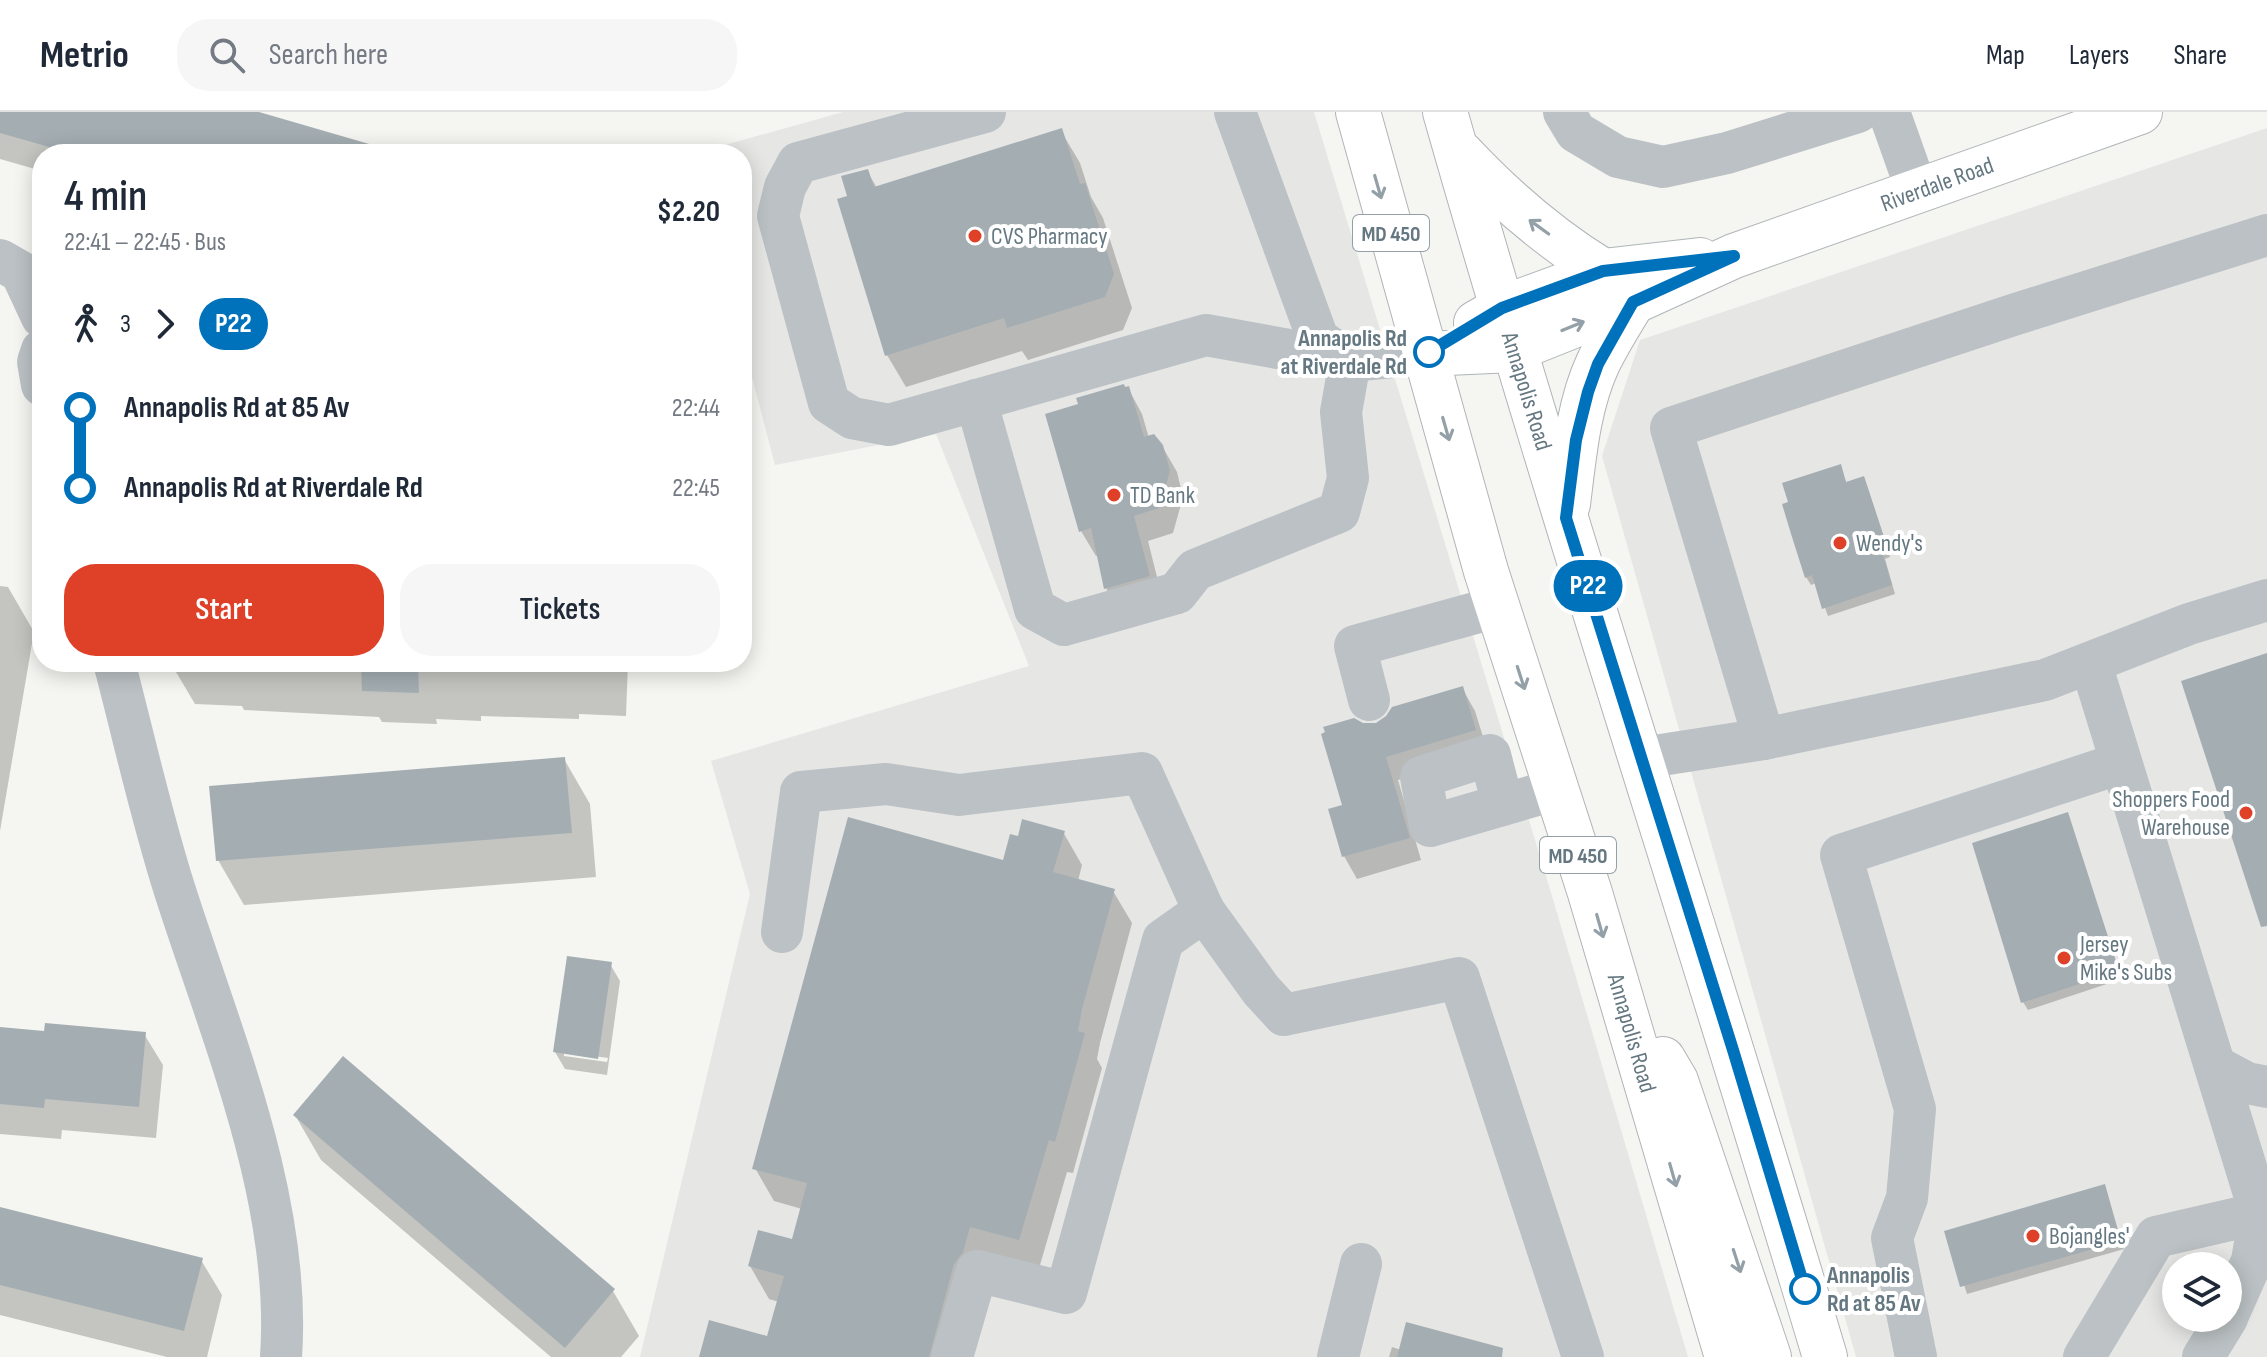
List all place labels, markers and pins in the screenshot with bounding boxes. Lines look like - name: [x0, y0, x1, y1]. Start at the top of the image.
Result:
- place label: CVS Pharmacy: [991, 222, 1108, 251]
- marker: CVS Pharmacy: [966, 227, 984, 245]
- place label: Annapolis Rd at Riverdale Rd: [1280, 324, 1407, 381]
- marker: Annapolis Rd at Riverdale Rd: [1414, 337, 1444, 367]
- place label: TD Bank: [1130, 481, 1195, 510]
- marker: TD Bank: [1105, 486, 1123, 504]
- place label: Wendy's: [1856, 529, 1923, 558]
- marker: Wendy's: [1831, 534, 1849, 552]
- place label: Shoppers Food Warehouse: [2112, 785, 2230, 842]
- marker: Shoppers Food Warehouse: [2237, 804, 2255, 822]
- place label: Jersey Mike's Subs: [2079, 930, 2172, 987]
- marker: Jersey Mike's Subs: [2055, 949, 2073, 967]
- place label: Bojangles': [2049, 1222, 2130, 1251]
- marker: Bojangles': [2024, 1227, 2042, 1245]
- place label: Annapolis Rd at 85 Av: [1826, 1261, 1921, 1318]
- marker: Annapolis Rd at 85 Av: [1790, 1274, 1820, 1304]

